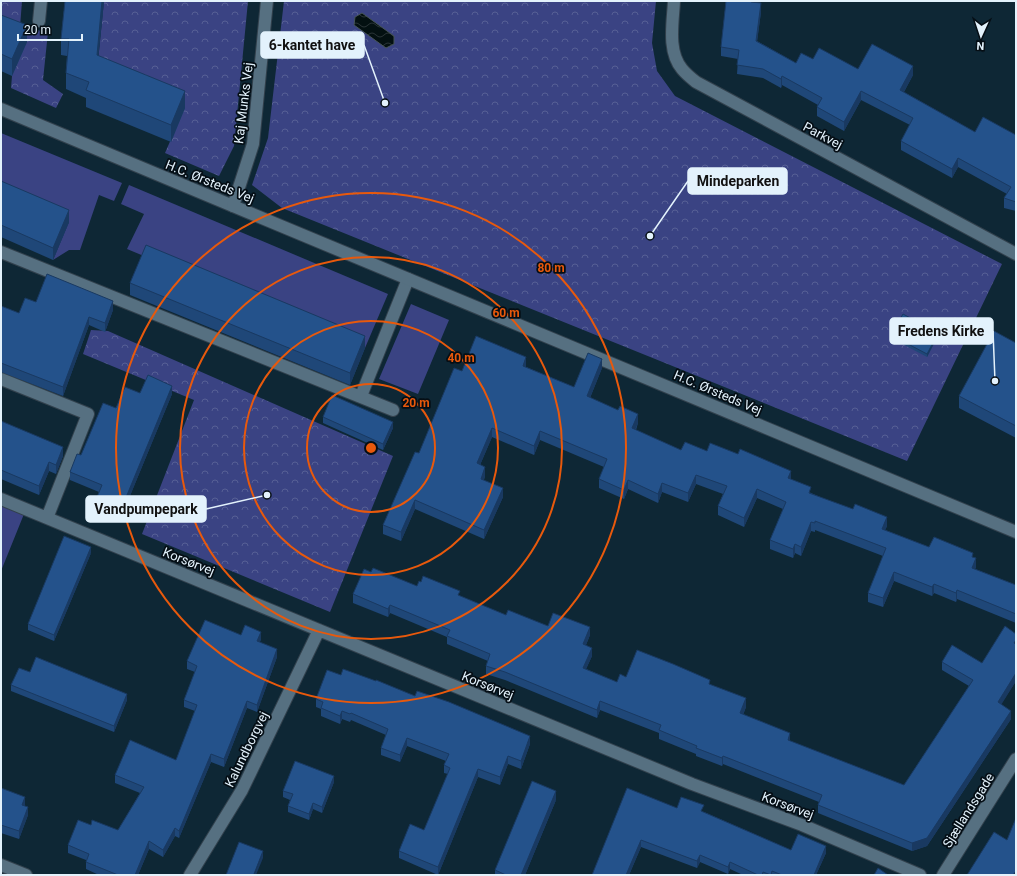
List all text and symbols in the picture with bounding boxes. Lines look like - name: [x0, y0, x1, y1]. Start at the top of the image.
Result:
- scale bar: [18, 16, 82, 42]
- north arrow: [961, 16, 1001, 56]
- text: 20 m: [24, 23, 51, 37]
- callout: 6-kantet have: [261, 32, 364, 58]
- text: 6-kantet have: [269, 37, 356, 53]
- text: N: [976, 39, 985, 52]
- street label: Kaj Munks Vej: [231, 62, 256, 145]
- street label: Parkvej: [801, 119, 845, 152]
- street label: H.C. Ørsteds Vej: [163, 157, 256, 206]
- callout: Mindeparken: [688, 168, 787, 194]
- text: Mindeparken: [697, 173, 779, 189]
- text: 80 m: [537, 261, 565, 275]
- text: 60 m: [492, 306, 520, 320]
- callout: Fredens Kirke: [890, 318, 993, 344]
- text: Fredens Kirke: [898, 323, 985, 339]
- text: 40 m: [447, 351, 475, 365]
- street label: H.C. Ørsteds Vej: [671, 367, 764, 418]
- text: 20 m: [402, 396, 430, 410]
- centre of rings: [364, 441, 378, 455]
- callout: Vandpumpepark: [86, 496, 206, 522]
- text: Vandpumpepark: [94, 501, 198, 517]
- street label: Korsørvej: [161, 544, 217, 579]
- street label: Korsørvej: [460, 668, 516, 703]
- street label: Kalundborgvej: [222, 709, 271, 790]
- street label: Sjællandsgade: [940, 770, 997, 850]
- street label: Korsørvej: [760, 789, 816, 822]

